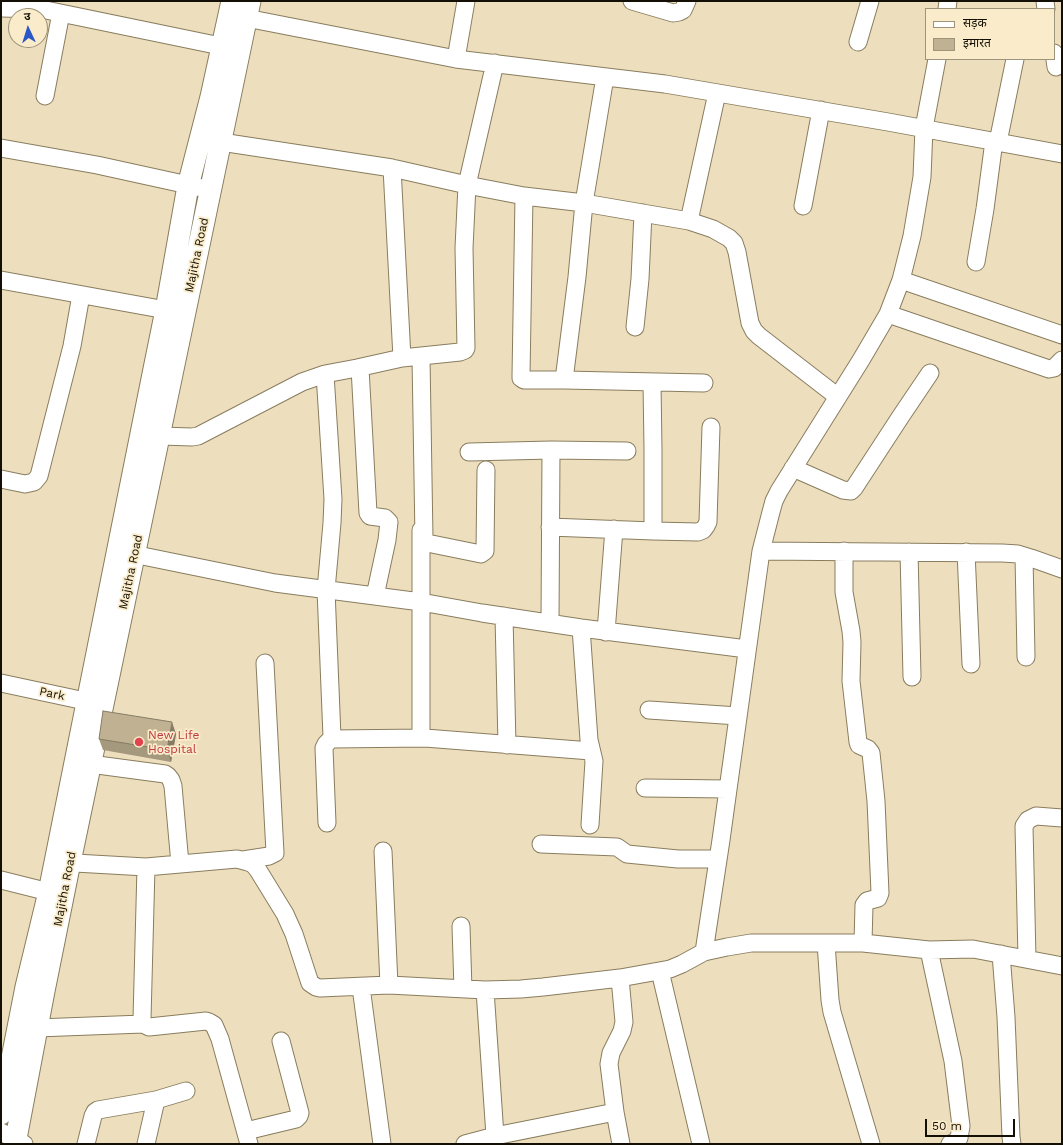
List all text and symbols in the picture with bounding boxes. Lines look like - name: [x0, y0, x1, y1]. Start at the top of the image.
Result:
- north arrow: [8, 8, 48, 48]
- legend: [925, 8, 1055, 60]
- text: उ: [24, 10, 31, 23]
- text: सड़क: [963, 16, 987, 30]
- text: इमारत: [963, 36, 991, 50]
- street label: Majitha Road: [182, 216, 212, 294]
- street label: Majitha Road: [116, 533, 146, 611]
- street label: Park: [38, 684, 66, 704]
- place label: New Life Hospital: [148, 728, 199, 756]
- marker: New Life Hospital: [133, 736, 145, 748]
- street label: Majitha Road: [51, 850, 79, 928]
- scale bar: [927, 1111, 1017, 1137]
- text: 50 m: [932, 1119, 962, 1133]

